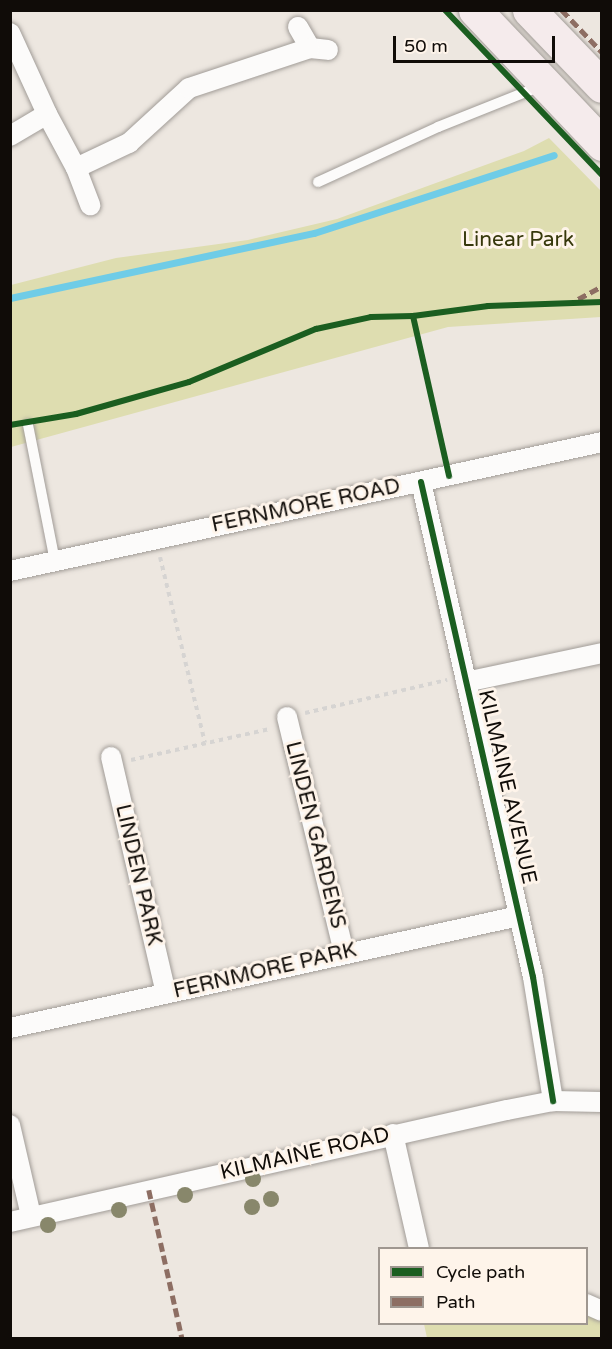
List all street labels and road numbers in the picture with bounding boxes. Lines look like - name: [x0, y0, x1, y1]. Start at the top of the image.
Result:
- street label: FERNMORE ROAD: [209, 474, 403, 538]
- street label: KILMAINE AVENUE: [472, 687, 542, 887]
- street label: LINDEN GARDENS: [280, 739, 350, 931]
- street label: LINDEN PARK: [109, 802, 167, 948]
- street label: FERNMORE PARK: [171, 938, 359, 1004]
- street label: KILMAINE ROAD: [218, 1122, 392, 1186]

